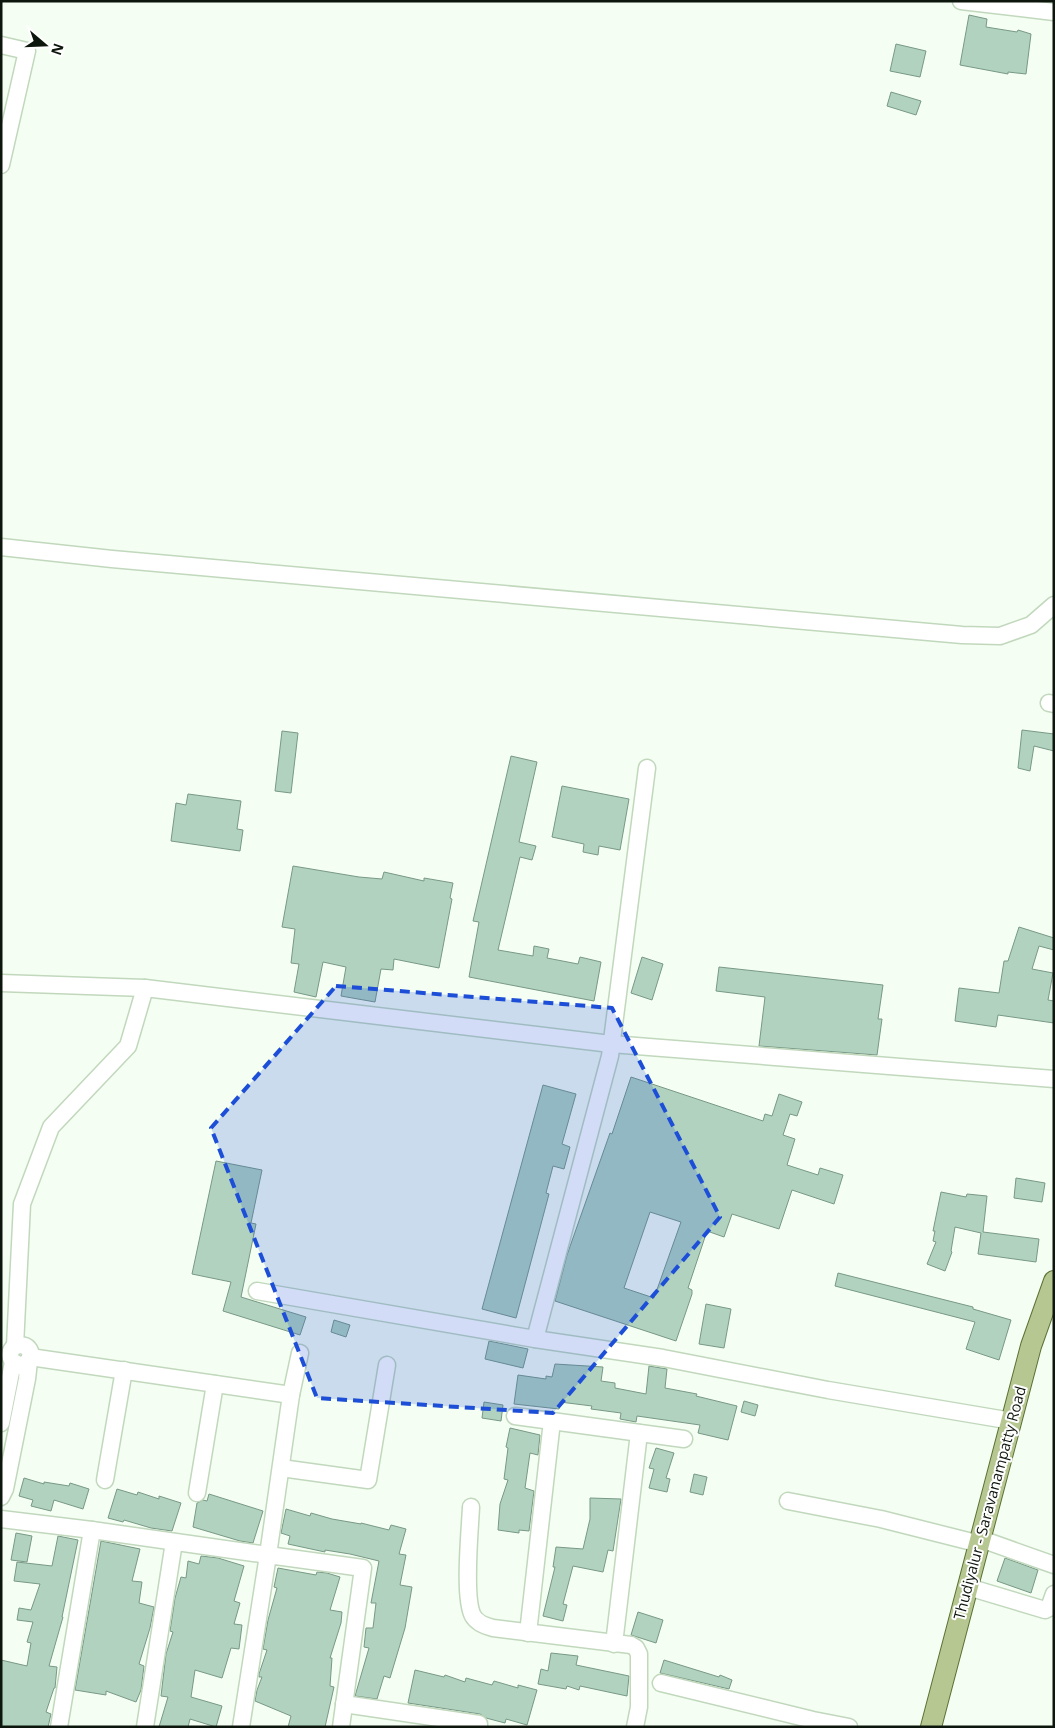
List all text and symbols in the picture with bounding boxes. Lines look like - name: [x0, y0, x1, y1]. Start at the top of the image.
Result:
- north arrow: [20, 20, 70, 70]
- text: N: [47, 41, 69, 58]
- street label: Thudiyalur - Saravanampatty Road: [948, 1384, 1030, 1622]

